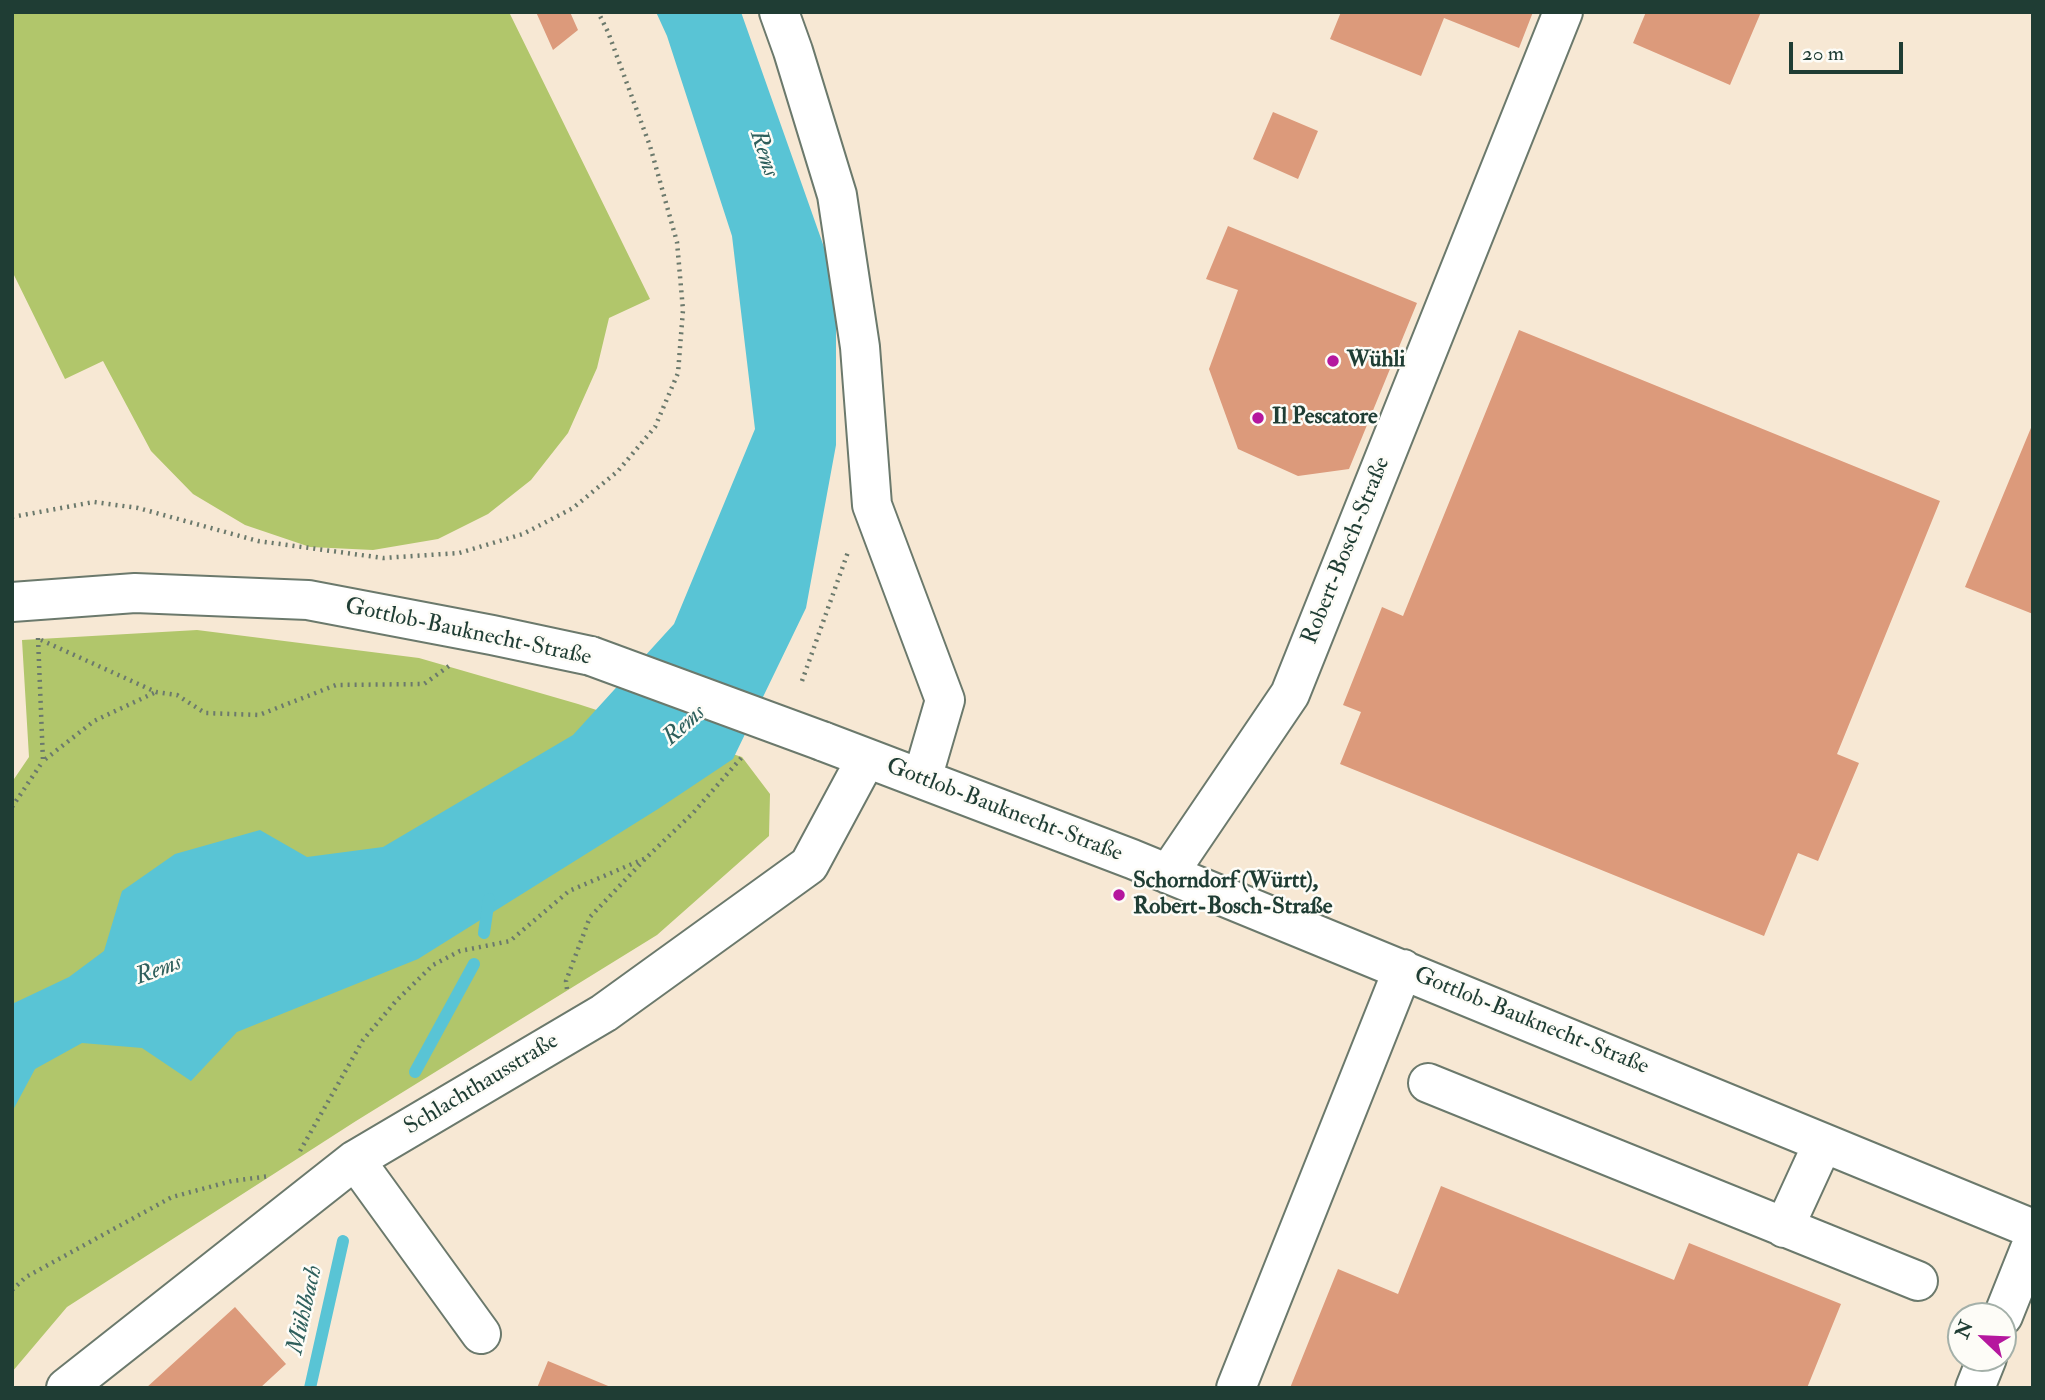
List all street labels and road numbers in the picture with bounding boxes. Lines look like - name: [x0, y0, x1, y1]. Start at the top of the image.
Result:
- street label: Robert-Bosch-Straße: [1297, 453, 1397, 649]
- street label: Gottlob-Bauknecht-Straße: [343, 593, 593, 673]
- street label: Gottlob-Bauknecht-Straße: [882, 753, 1126, 869]
- street label: Gottlob-Bauknecht-Straße: [1410, 962, 1652, 1082]
- street label: Schlachthausstraße: [400, 1028, 564, 1142]

